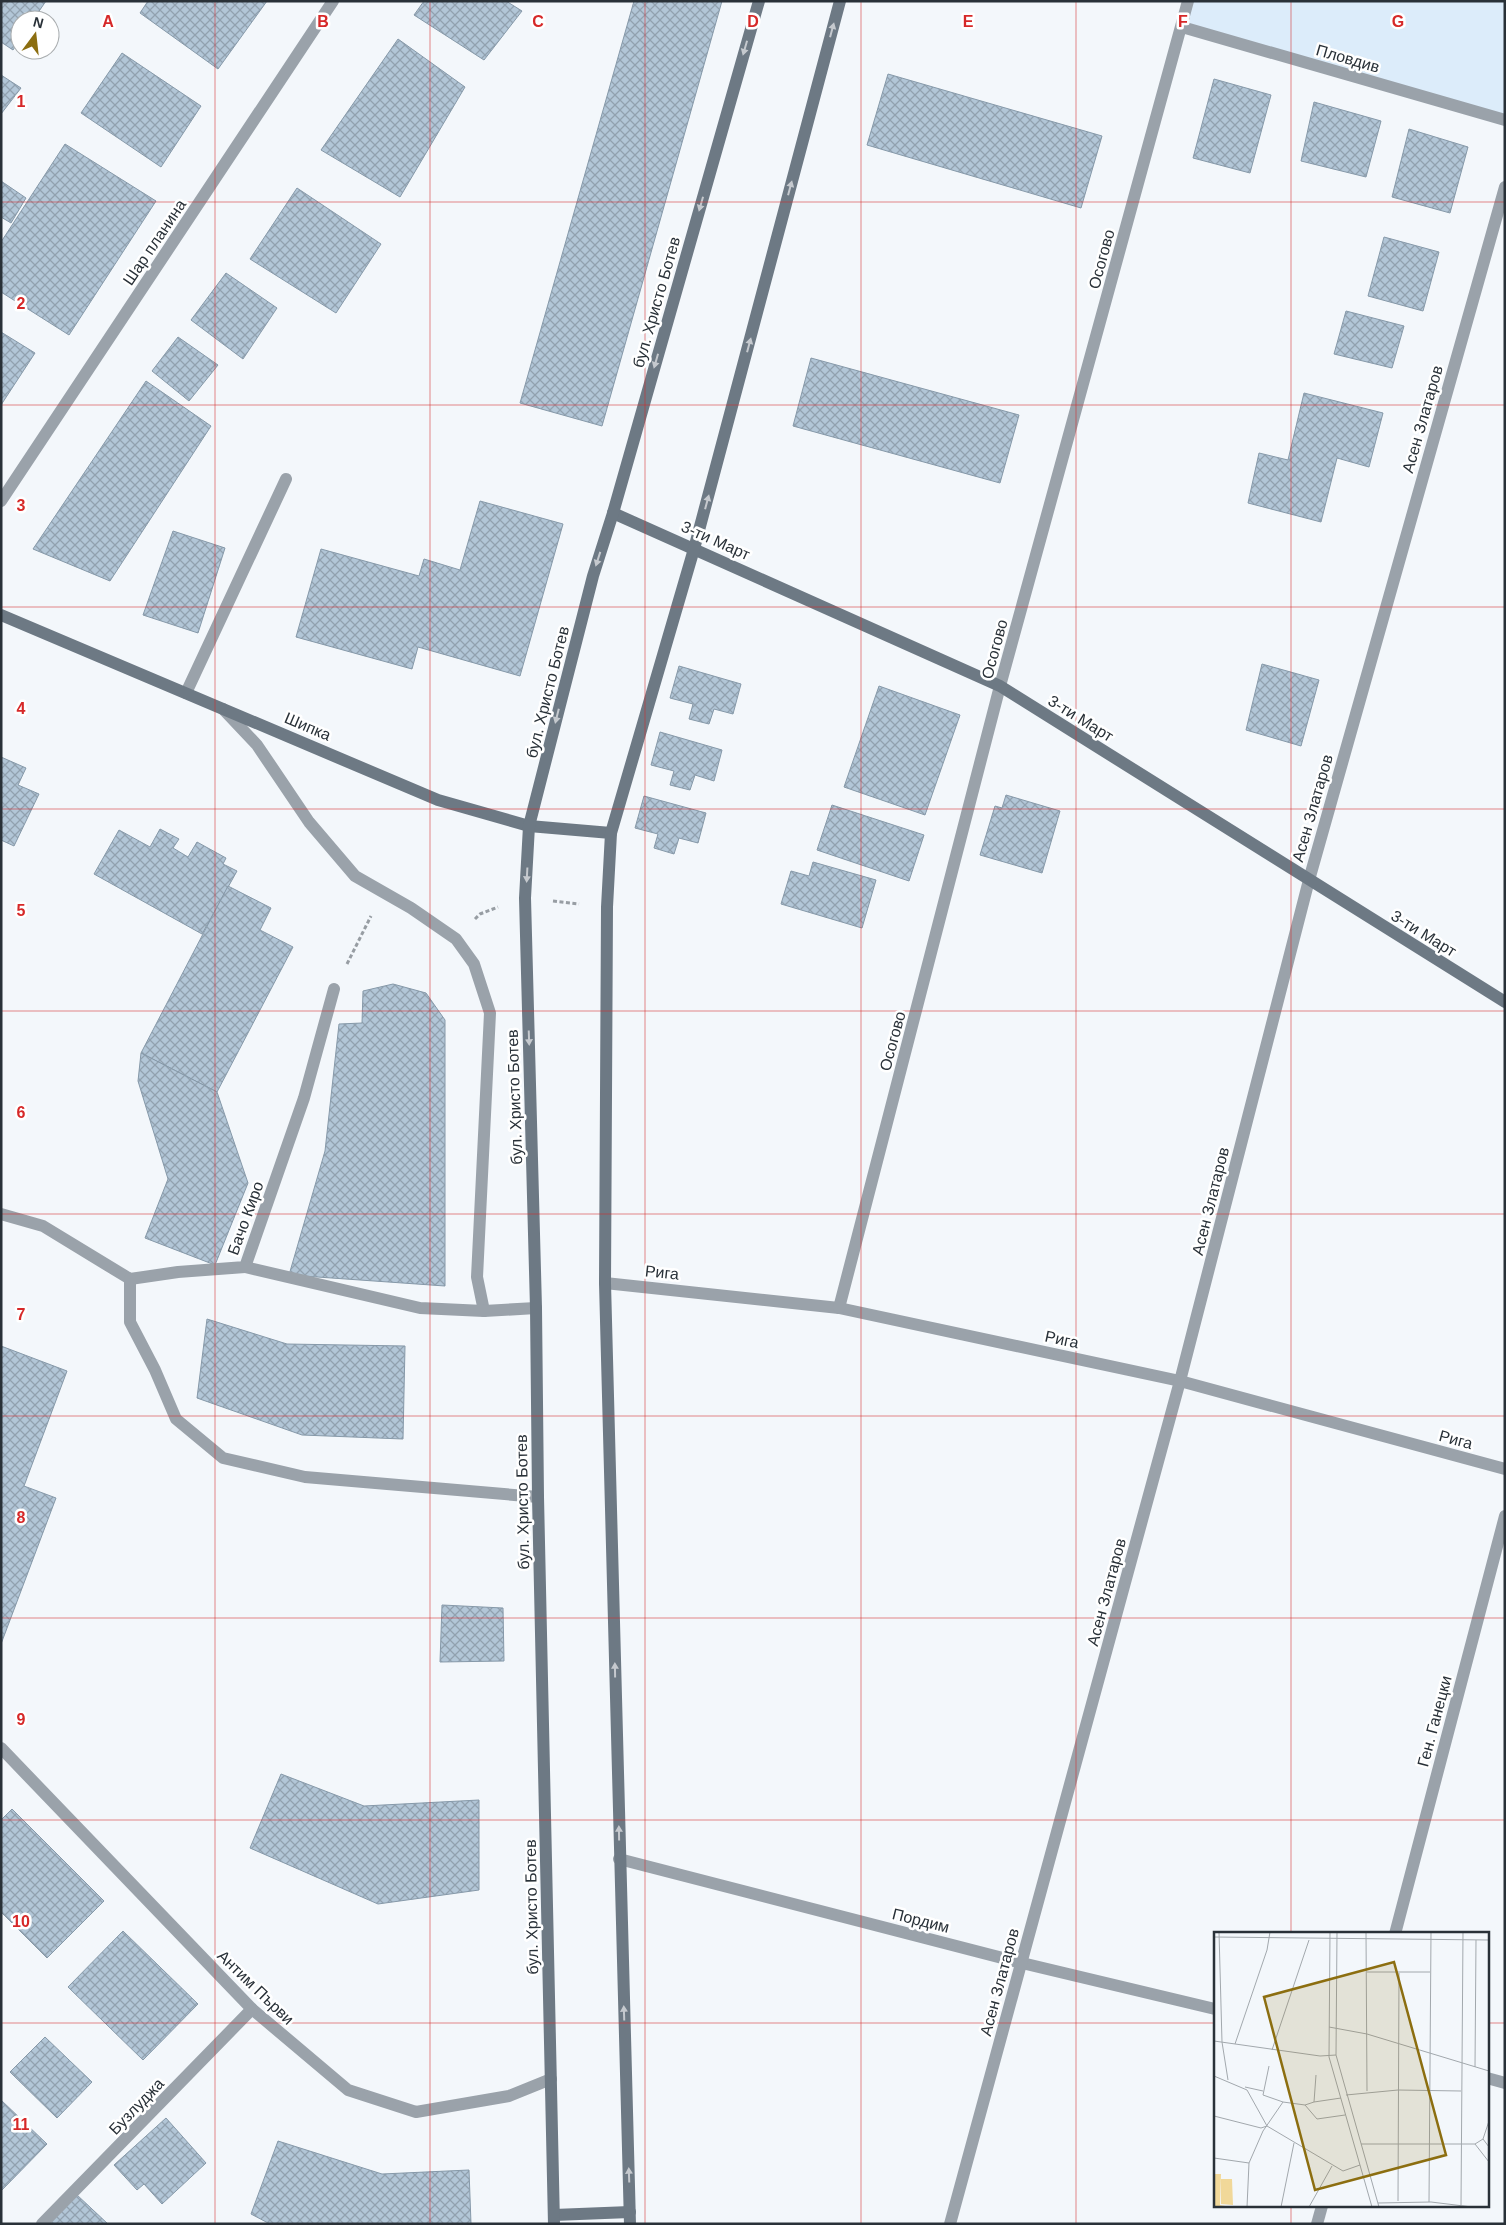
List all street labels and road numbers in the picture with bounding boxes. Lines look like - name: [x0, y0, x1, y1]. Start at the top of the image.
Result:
- street label: Пловдив: [1314, 41, 1381, 76]
- street label: Шар планина: [120, 196, 189, 288]
- street label: Осогово: [1085, 227, 1118, 291]
- street label: бул. Христо Ботев: [630, 235, 683, 370]
- street label: Асен Златаров: [1399, 364, 1446, 475]
- street label: 3-ти Март: [679, 518, 753, 563]
- street label: Осогово: [978, 617, 1011, 681]
- street label: бул. Христо Ботев: [523, 624, 572, 760]
- street label: 3-ти Март: [1045, 692, 1117, 745]
- street label: Шипка: [282, 709, 334, 744]
- street label: Асен Златаров: [1289, 753, 1336, 864]
- street label: 3-ти Март: [1388, 907, 1460, 960]
- street label: Осогово: [876, 1009, 909, 1073]
- street label: бул. Христо Ботев: [504, 1029, 525, 1165]
- street label: Асен Златаров: [1189, 1145, 1232, 1257]
- street label: Бачо Киро: [224, 1179, 267, 1257]
- street label: Рига: [644, 1262, 680, 1283]
- street label: Рига: [1044, 1328, 1080, 1351]
- street label: Рига: [1437, 1427, 1475, 1452]
- street label: бул. Христо Ботев: [513, 1434, 532, 1570]
- street label: Асен Златаров: [1084, 1536, 1129, 1648]
- street label: Ген. Ганецки: [1414, 1674, 1455, 1769]
- street label: бул. Христо Ботев: [522, 1839, 541, 1975]
- street label: Пордим: [891, 1905, 951, 1936]
- street label: Асен Златаров: [977, 1926, 1022, 2038]
- street label: Антим Първи: [214, 1947, 297, 2028]
- street label: Бузлуджа: [106, 2075, 167, 2138]

